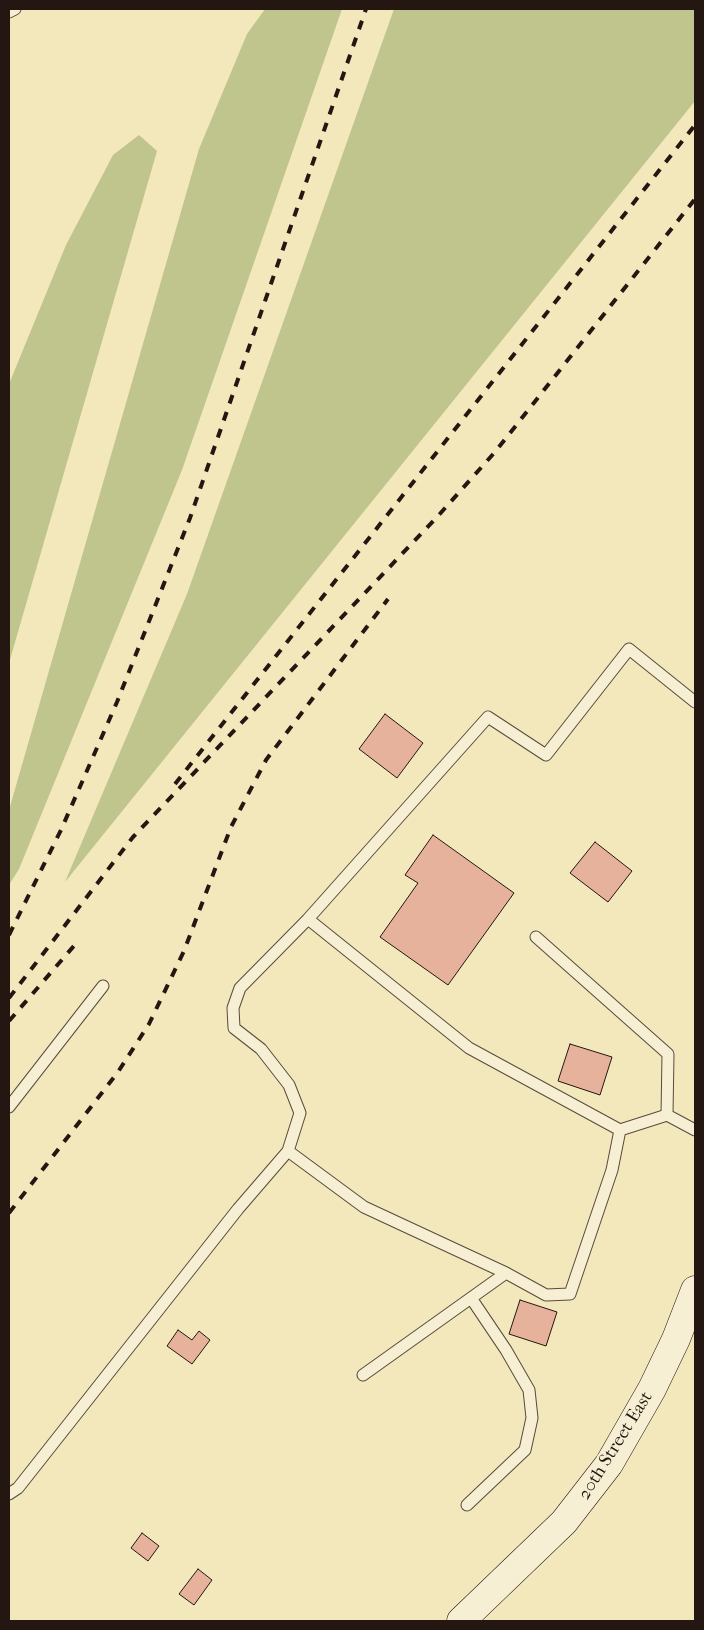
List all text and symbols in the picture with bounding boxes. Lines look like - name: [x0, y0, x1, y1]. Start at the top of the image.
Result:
- street label: 20th Street East: [574, 1388, 658, 1504]

